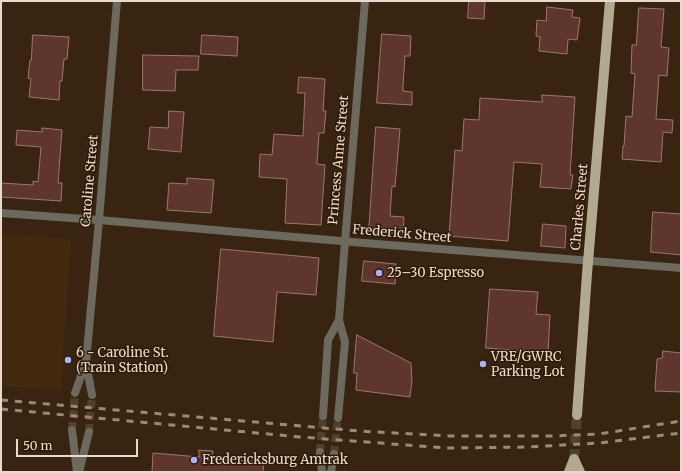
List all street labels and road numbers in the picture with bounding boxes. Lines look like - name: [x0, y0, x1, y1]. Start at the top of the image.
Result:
- street label: Princess Anne Street: [326, 95, 352, 225]
- street label: Caroline Street: [78, 134, 102, 228]
- street label: Charles Street: [568, 163, 592, 251]
- street label: Frederick Street: [352, 222, 452, 246]

